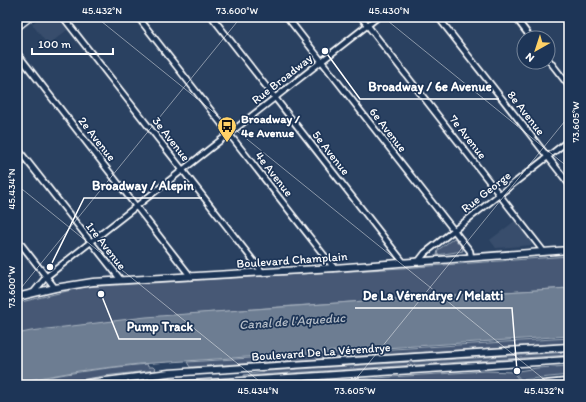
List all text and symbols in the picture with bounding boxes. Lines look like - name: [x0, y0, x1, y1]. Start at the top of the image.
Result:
- text: 45.432°N: [82, 4, 122, 17]
- text: 73.600°W: [216, 4, 258, 17]
- text: 45.430°N: [368, 4, 410, 17]
- scale bar: [32, 30, 113, 56]
- north arrow: [516, 30, 556, 70]
- text: 100 m: [38, 37, 71, 51]
- text: N: [523, 50, 537, 65]
- street label: Rue Broadway: [249, 51, 315, 107]
- callout: Broadway / 6e Avenue: [360, 74, 499, 99]
- text: Broadway / 6e Avenue: [368, 79, 492, 95]
- street label: 8e Avenue: [504, 88, 548, 138]
- text: 73.605°W: [569, 101, 582, 143]
- street label: 6e Avenue: [366, 105, 410, 155]
- place label: Broadway / 4e Avenue: [241, 112, 301, 140]
- street label: 7e Avenue: [446, 112, 490, 162]
- street label: 2e Avenue: [75, 114, 119, 164]
- street label: 3e Avenue: [149, 114, 193, 164]
- bus stop icon: Broadway / 4e Avenue: [216, 115, 238, 143]
- street label: 5e Avenue: [309, 128, 353, 178]
- street label: 4e Avenue: [252, 149, 296, 199]
- text: 45.434°N: [5, 168, 18, 209]
- street label: Rue George: [458, 168, 514, 216]
- callout: Broadway / Alepin: [84, 173, 202, 198]
- text: Broadway / Alepin: [92, 178, 195, 194]
- street label: 1re Avenue: [83, 219, 129, 273]
- street label: Boulevard Champlain: [236, 249, 348, 271]
- text: 73.600°W: [5, 266, 18, 308]
- callout: De La Vérendrye / Melatti: [355, 283, 512, 308]
- text: De La Vérendrye / Melatti: [363, 288, 503, 304]
- water label: Canal de l'Aqueduc: [238, 310, 347, 332]
- callout: Pump Track: [119, 314, 201, 339]
- text: Pump Track: [127, 319, 194, 335]
- street label: Boulevard De La Vérendrye: [251, 340, 391, 364]
- text: 45.434°N: [238, 384, 279, 397]
- text: 73.605°W: [334, 384, 376, 397]
- text: 45.432°N: [524, 384, 564, 397]

